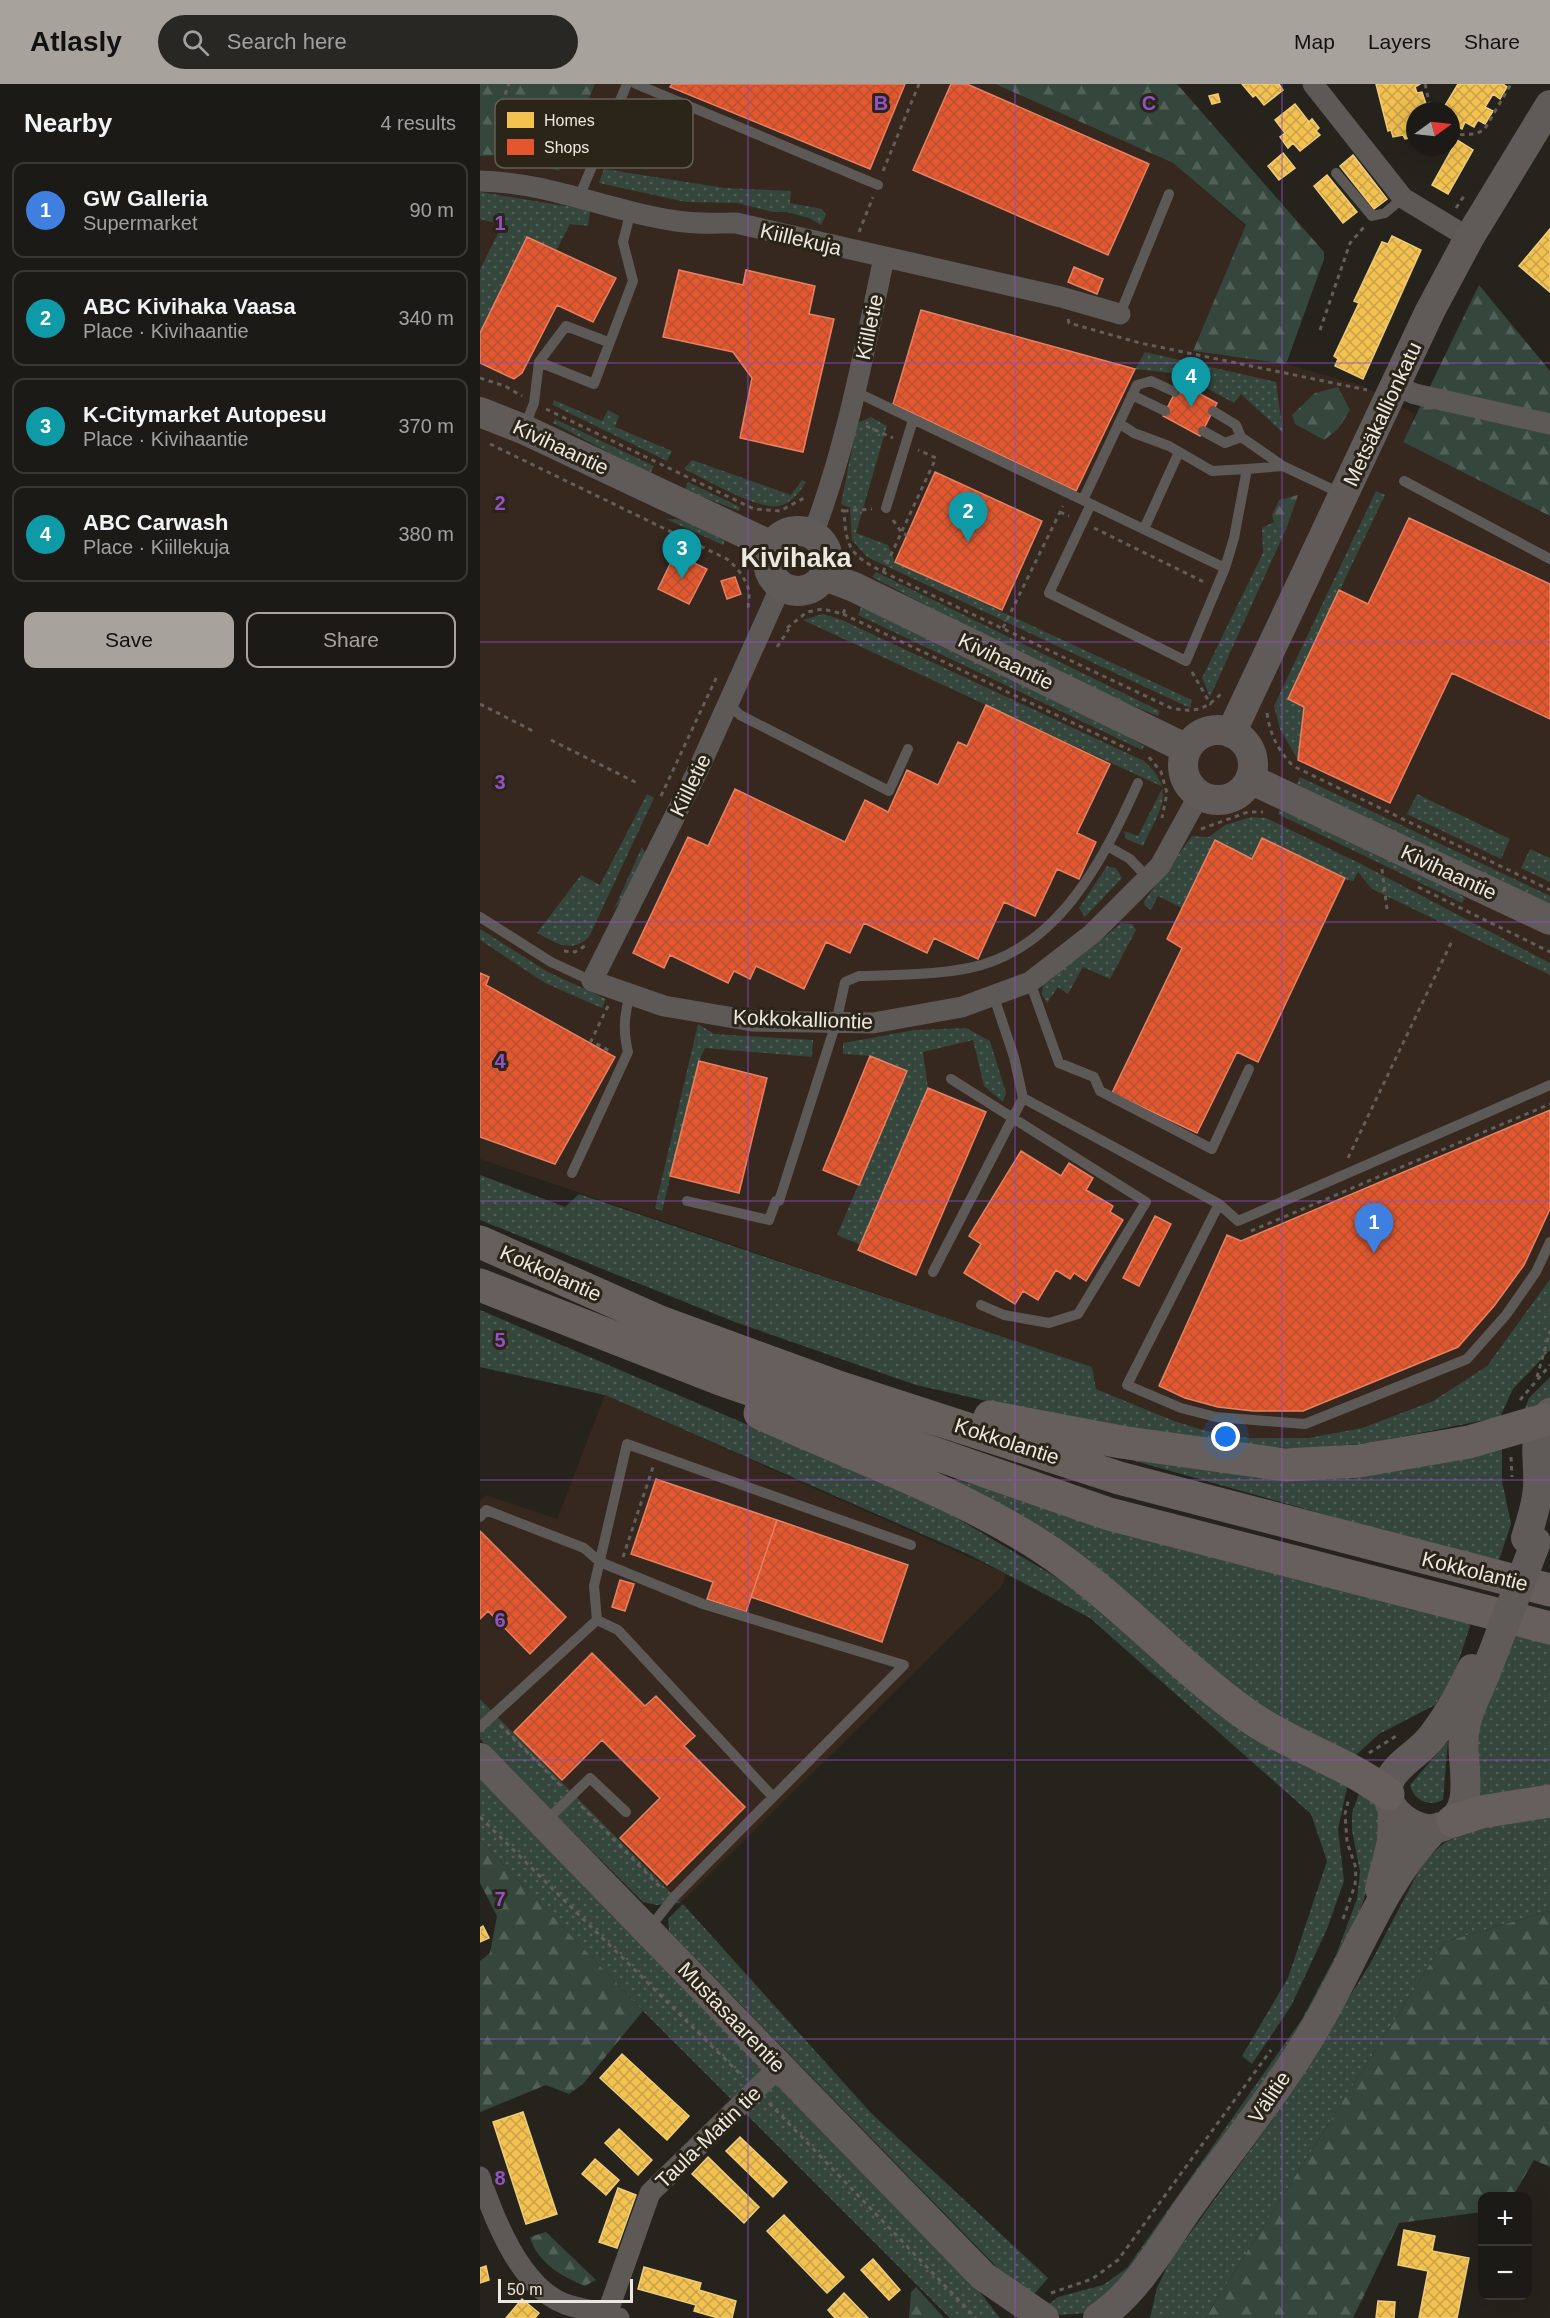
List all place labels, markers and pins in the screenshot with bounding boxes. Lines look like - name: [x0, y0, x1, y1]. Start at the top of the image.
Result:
- pin: 4: [1172, 358, 1210, 407]
- pin: 2: [948, 492, 988, 542]
- pin: 3: [662, 530, 702, 579]
- pin: 1: [1354, 1204, 1394, 1253]

